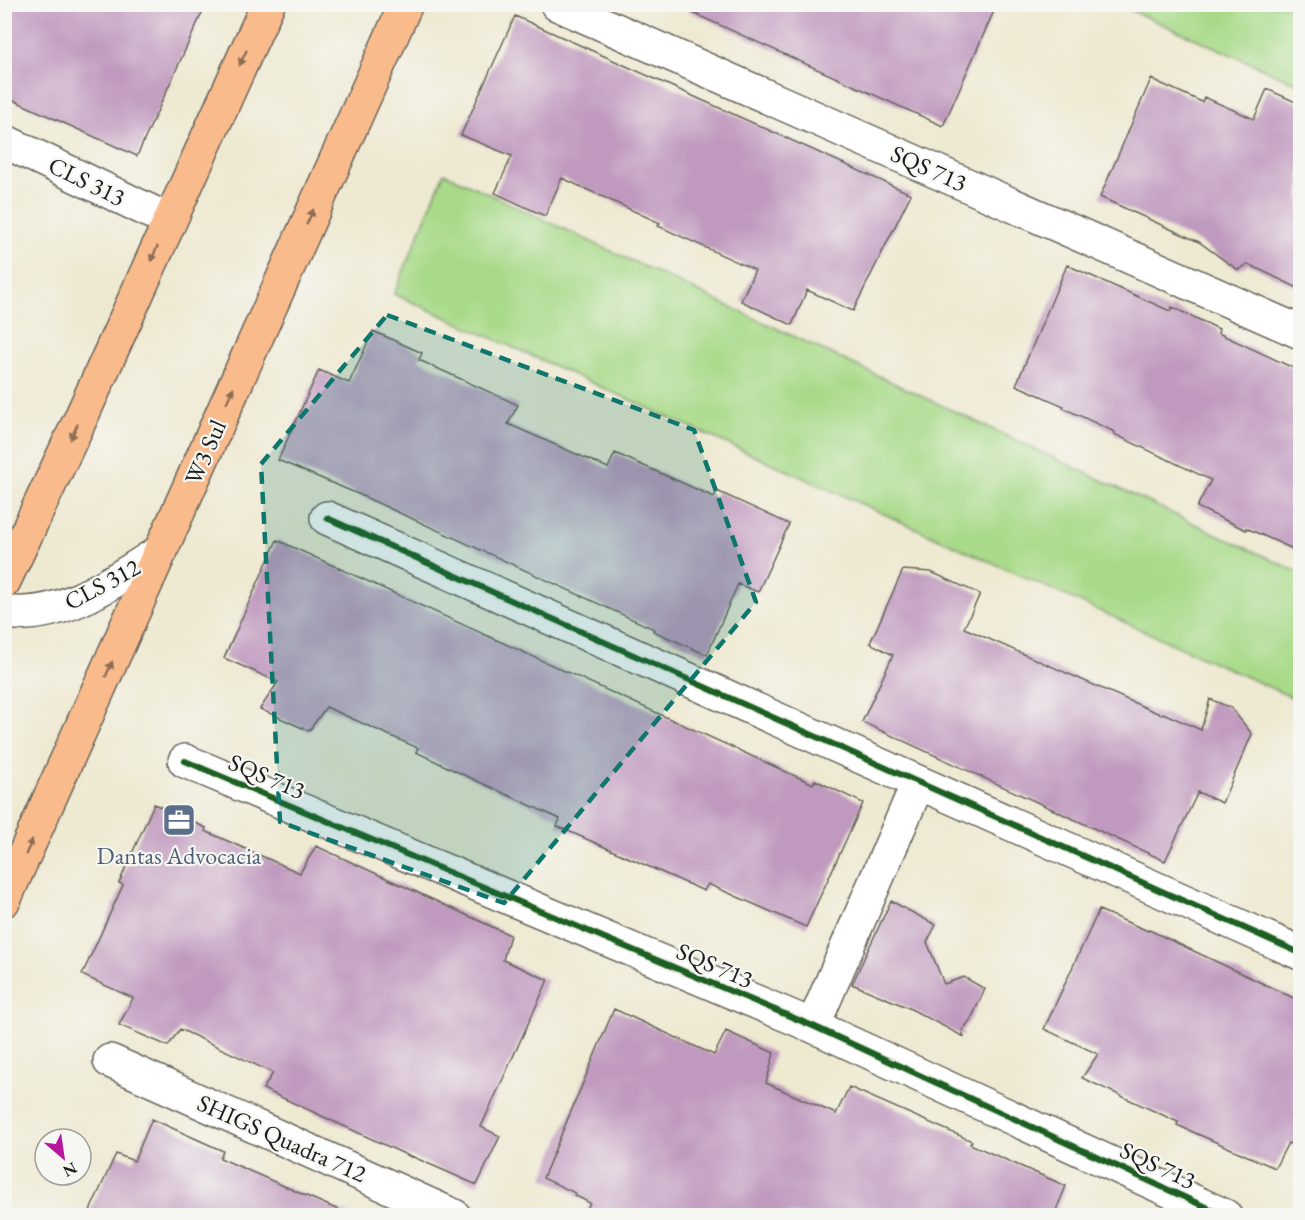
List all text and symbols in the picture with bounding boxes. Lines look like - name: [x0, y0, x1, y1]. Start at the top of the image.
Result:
- one-way arrow: [239, 49, 248, 66]
- street label: SQS 713: [886, 138, 972, 198]
- street label: CLS 313: [44, 149, 130, 213]
- one-way arrow: [305, 207, 315, 225]
- one-way arrow: [150, 246, 159, 263]
- one-way arrow: [226, 386, 236, 404]
- street label: W3 Sul: [177, 414, 233, 489]
- one-way arrow: [69, 424, 79, 442]
- street label: CLS 312: [59, 551, 146, 617]
- one-way arrow: [104, 660, 114, 678]
- street label: SQS 713: [224, 746, 310, 806]
- office icon: Dantas Advocacia: [161, 802, 197, 838]
- one-way arrow: [24, 838, 34, 856]
- place label: Dantas Advocacia: [97, 840, 262, 871]
- street label: SQS 713: [672, 935, 758, 995]
- street label: SHIGS Quadra 712: [193, 1087, 372, 1189]
- north arrow: [33, 1127, 93, 1187]
- street label: SQS 713: [1115, 1134, 1201, 1196]
- text: N: [59, 1157, 81, 1182]

